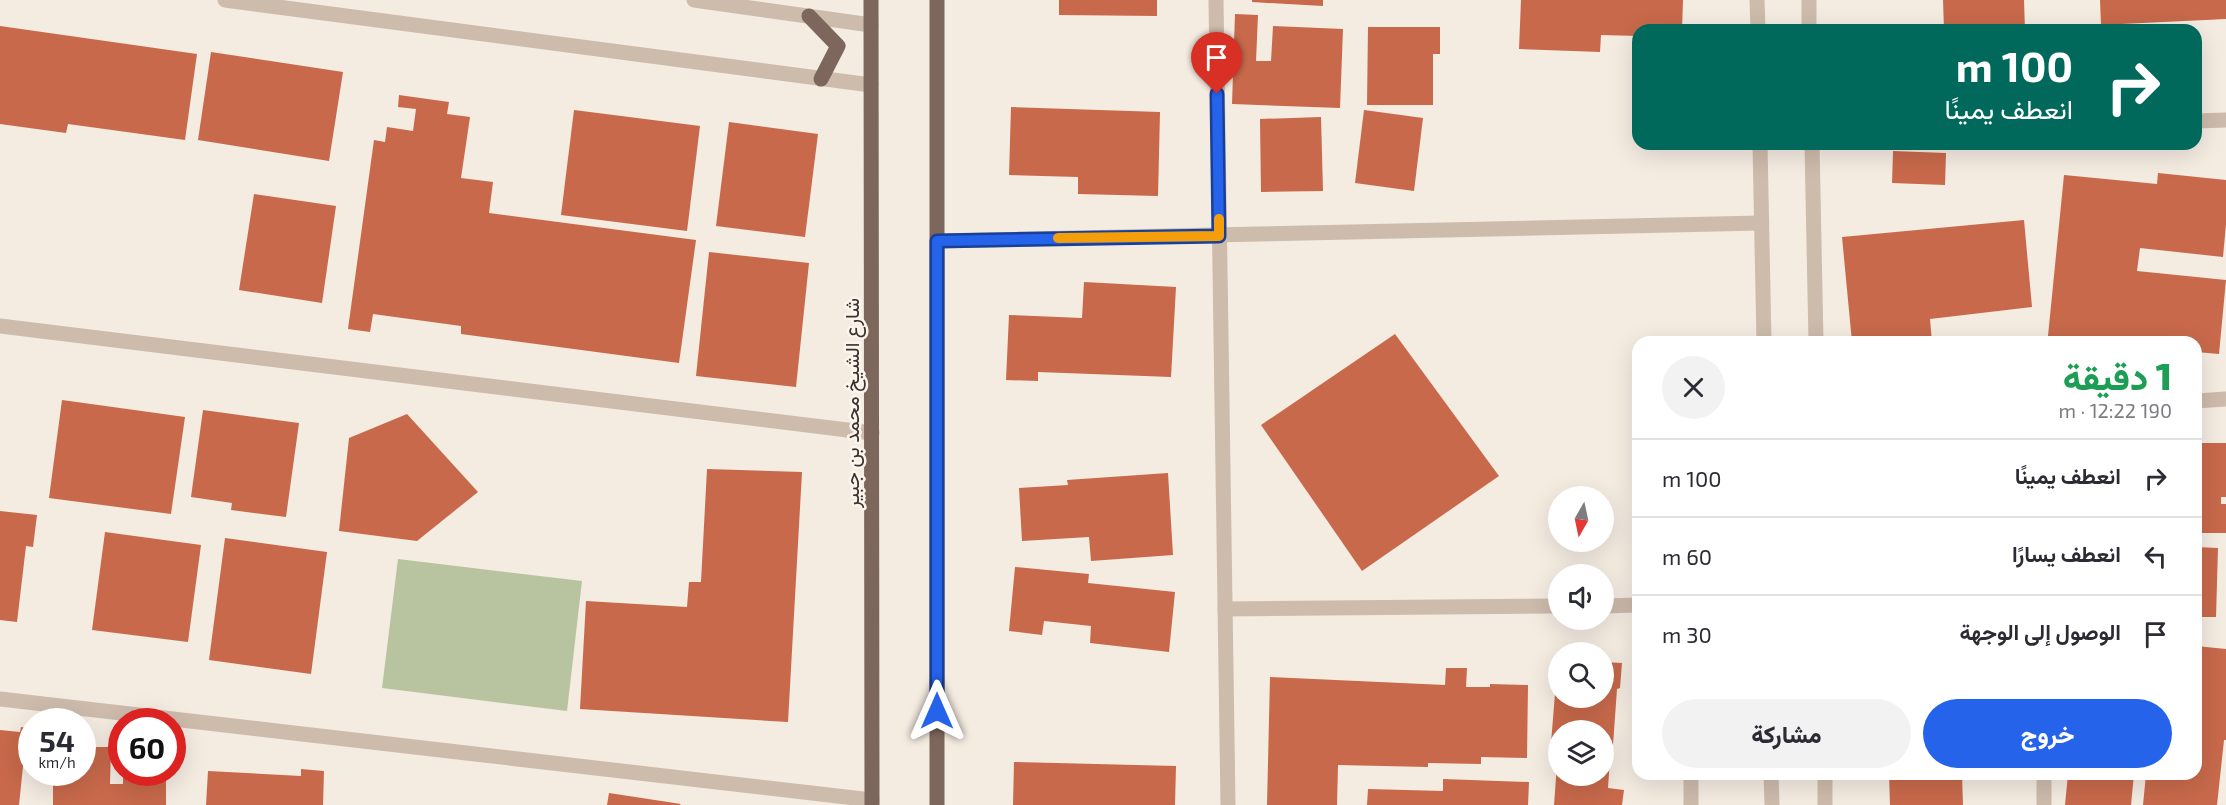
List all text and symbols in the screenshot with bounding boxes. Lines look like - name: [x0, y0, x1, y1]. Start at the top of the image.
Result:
- pin: [1191, 32, 1242, 94]
- text: 100 m: [1956, 40, 2073, 90]
- icon: arrive: [1200, 41, 1233, 74]
- icon: right: [2094, 48, 2172, 126]
- text: انعطف يمينًا: [1944, 92, 2073, 124]
- street label: شارع الشيخ محمد بن جبير: [839, 298, 866, 509]
- text: 1 دقيقة: [2063, 354, 2172, 397]
- button: close: [1662, 356, 1725, 419]
- text: 190 m · 12:22: [2059, 398, 2172, 422]
- text: انعطف يمينًا: [2015, 462, 2121, 488]
- icon: right: [2139, 462, 2172, 495]
- text: 100 m: [1662, 465, 1721, 491]
- north arrow: [1548, 486, 1614, 552]
- map controls: [1548, 486, 1614, 786]
- text: انعطف يسارًا: [2012, 540, 2121, 566]
- icon: left: [2139, 540, 2172, 573]
- text: 60 m: [1662, 543, 1712, 569]
- button: sound: [1548, 564, 1614, 630]
- text: الوصول إلى الوجهة: [1959, 618, 2121, 644]
- icon: arrive: [2139, 618, 2172, 651]
- text: 30 m: [1662, 621, 1712, 647]
- button: search: [1548, 642, 1614, 708]
- position arrow: [905, 679, 969, 743]
- button: مشاركة: [1662, 699, 1911, 768]
- button: خروج: [1923, 699, 2172, 768]
- speed limit sign: 60: [108, 708, 186, 786]
- button: layers: [1548, 720, 1614, 786]
- text: 54: [39, 722, 75, 758]
- text: km/h: [38, 753, 76, 771]

